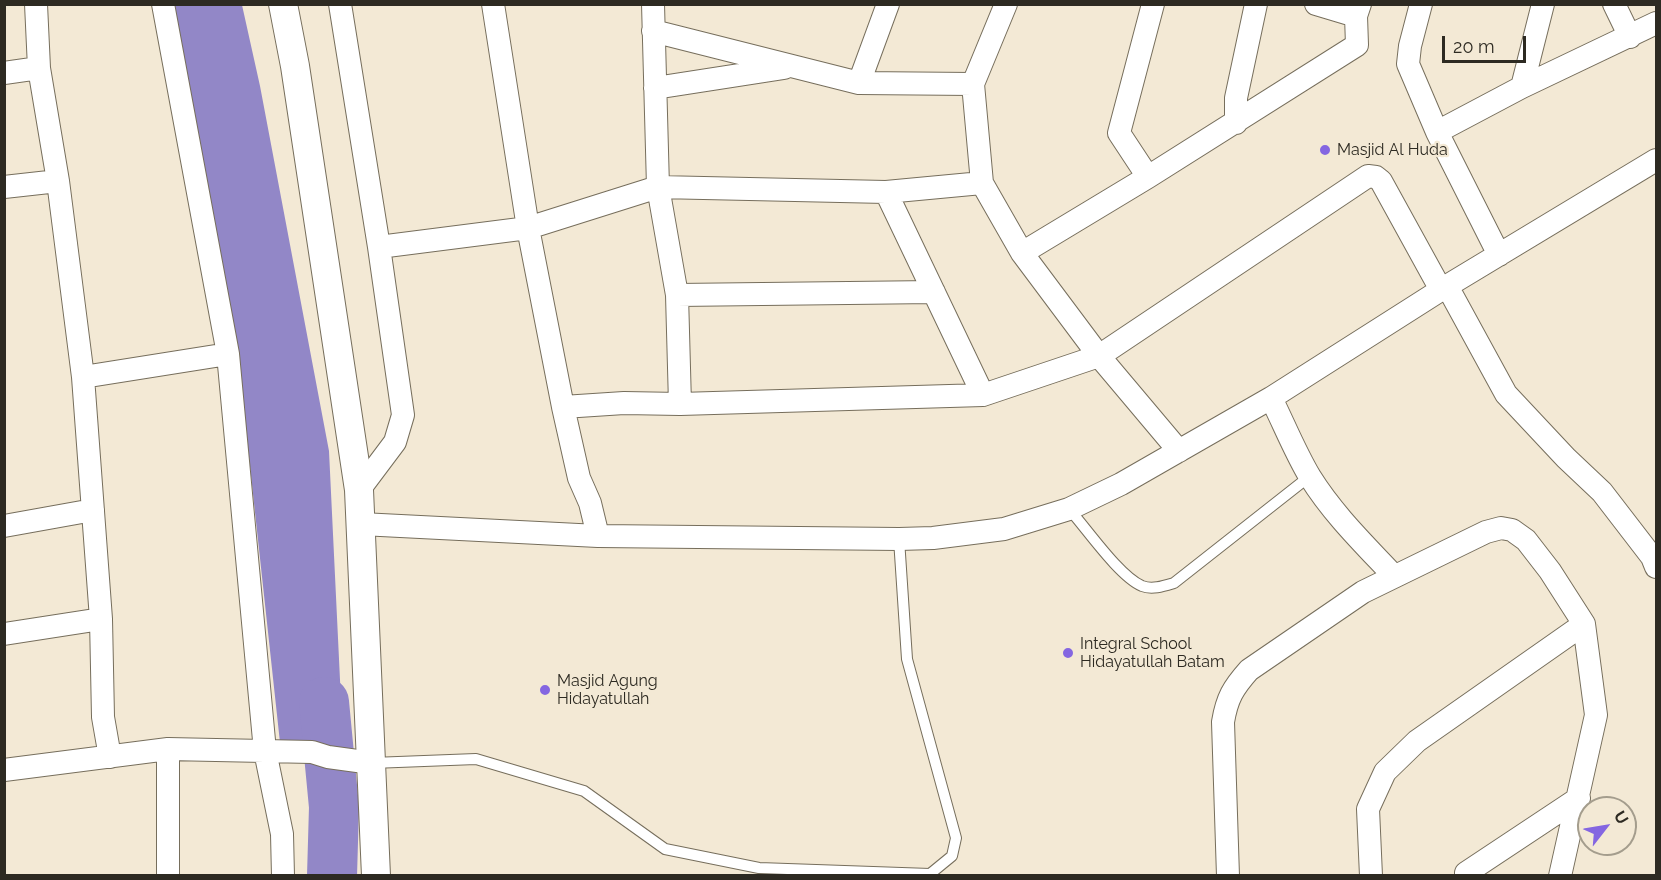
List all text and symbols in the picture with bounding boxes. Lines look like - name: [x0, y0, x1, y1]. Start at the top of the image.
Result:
- scale bar: [1445, 24, 1529, 62]
- text: 20 m: [1453, 36, 1495, 57]
- place label: Masjid Al Huda: [1337, 140, 1448, 160]
- marker: Masjid Al Huda: [1318, 143, 1332, 157]
- place label: Integral School Hidayatullah Batam: [1080, 634, 1225, 672]
- marker: Integral School Hidayatullah Batam: [1061, 646, 1075, 660]
- place label: Masjid Agung Hidayatullah: [557, 671, 658, 709]
- marker: Masjid Agung Hidayatullah: [538, 683, 552, 697]
- north arrow: [1577, 796, 1637, 856]
- text: U: [1610, 807, 1632, 828]

